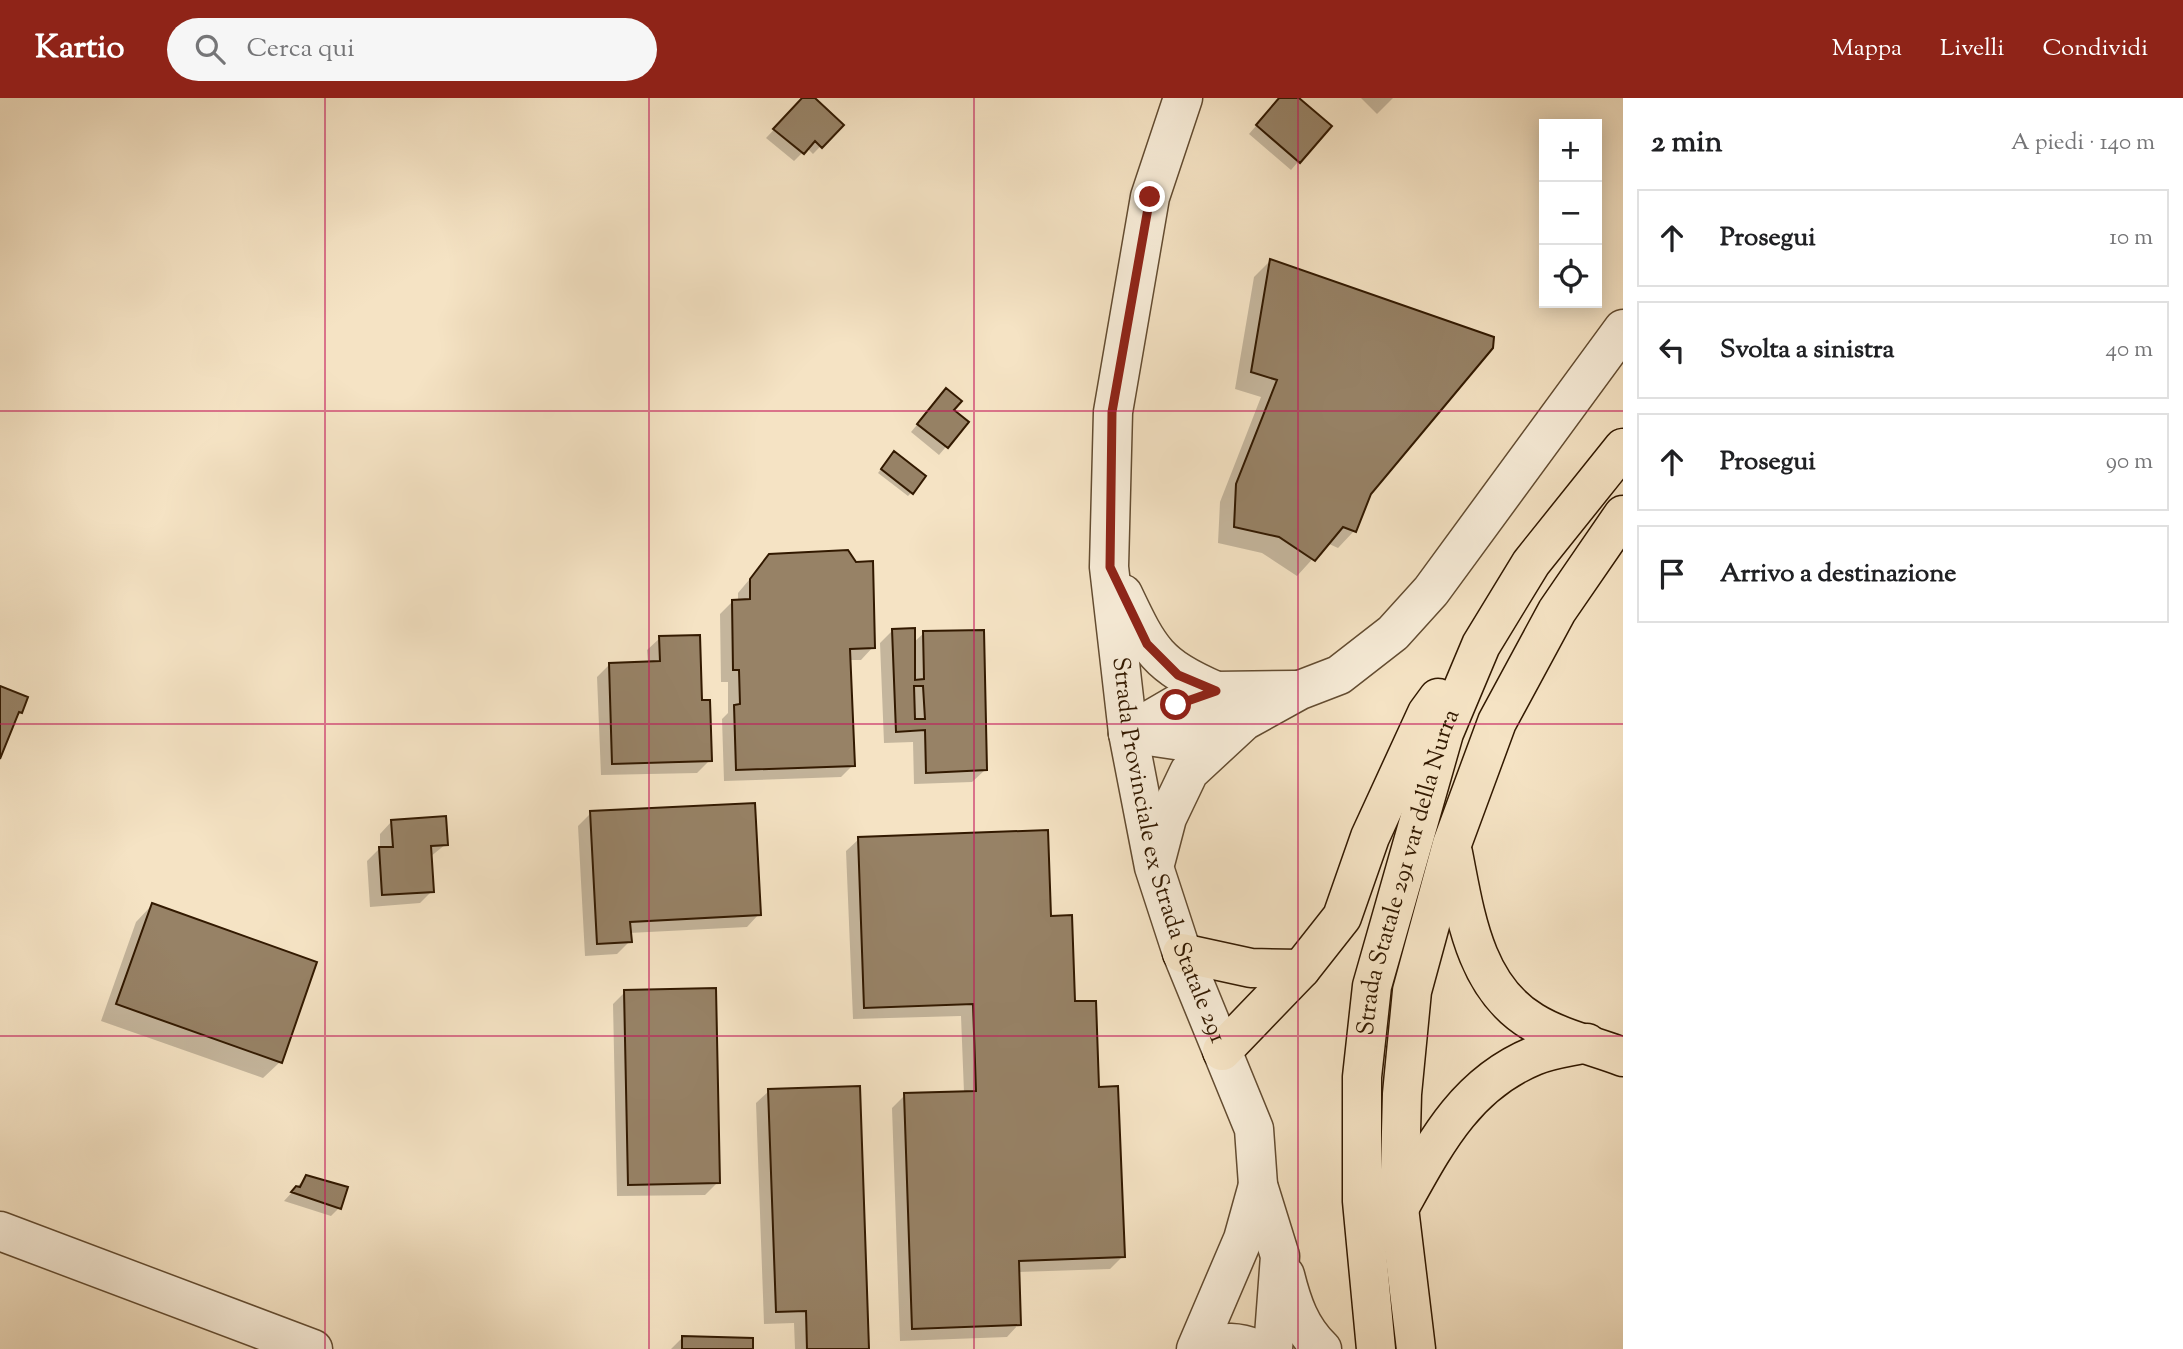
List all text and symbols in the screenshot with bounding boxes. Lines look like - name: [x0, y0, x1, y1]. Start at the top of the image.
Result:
- search box: [167, 18, 657, 81]
- text: Kartio: [35, 25, 125, 73]
- icon: search: [191, 30, 229, 68]
- text: Cerca qui: [247, 31, 355, 68]
- text: Mappa: [1832, 32, 1902, 66]
- text: Livelli: [1940, 32, 2004, 66]
- text: Condividi: [2042, 32, 2148, 66]
- map controls: [1539, 119, 1602, 308]
- button: +: [1539, 119, 1602, 182]
- text: 2 min: [1651, 122, 1723, 165]
- text: A piedi · 140 m: [2011, 127, 2155, 160]
- route end: [1134, 181, 1165, 212]
- button: −: [1539, 182, 1602, 245]
- icon: ahead: [1653, 219, 1691, 257]
- text: Prosegui: [1720, 220, 1816, 257]
- text: 10 m: [2109, 222, 2153, 255]
- button: locate: [1539, 245, 1602, 308]
- icon: left: [1653, 331, 1691, 369]
- text: Svolta a sinistra: [1720, 332, 1895, 369]
- text: 40 m: [2106, 334, 2153, 367]
- icon: ahead: [1653, 443, 1691, 481]
- text: Prosegui: [1720, 444, 1816, 481]
- text: 90 m: [2106, 446, 2153, 479]
- icon: arrive: [1653, 555, 1691, 593]
- text: Arrivo a destinazione: [1720, 556, 1956, 593]
- street label: Strada Provinciale ex Strada Statale 291: [1102, 655, 1234, 1048]
- route start: [1160, 689, 1191, 720]
- street label: Strada Statale 291 var della Nurra: [1350, 704, 1469, 1037]

